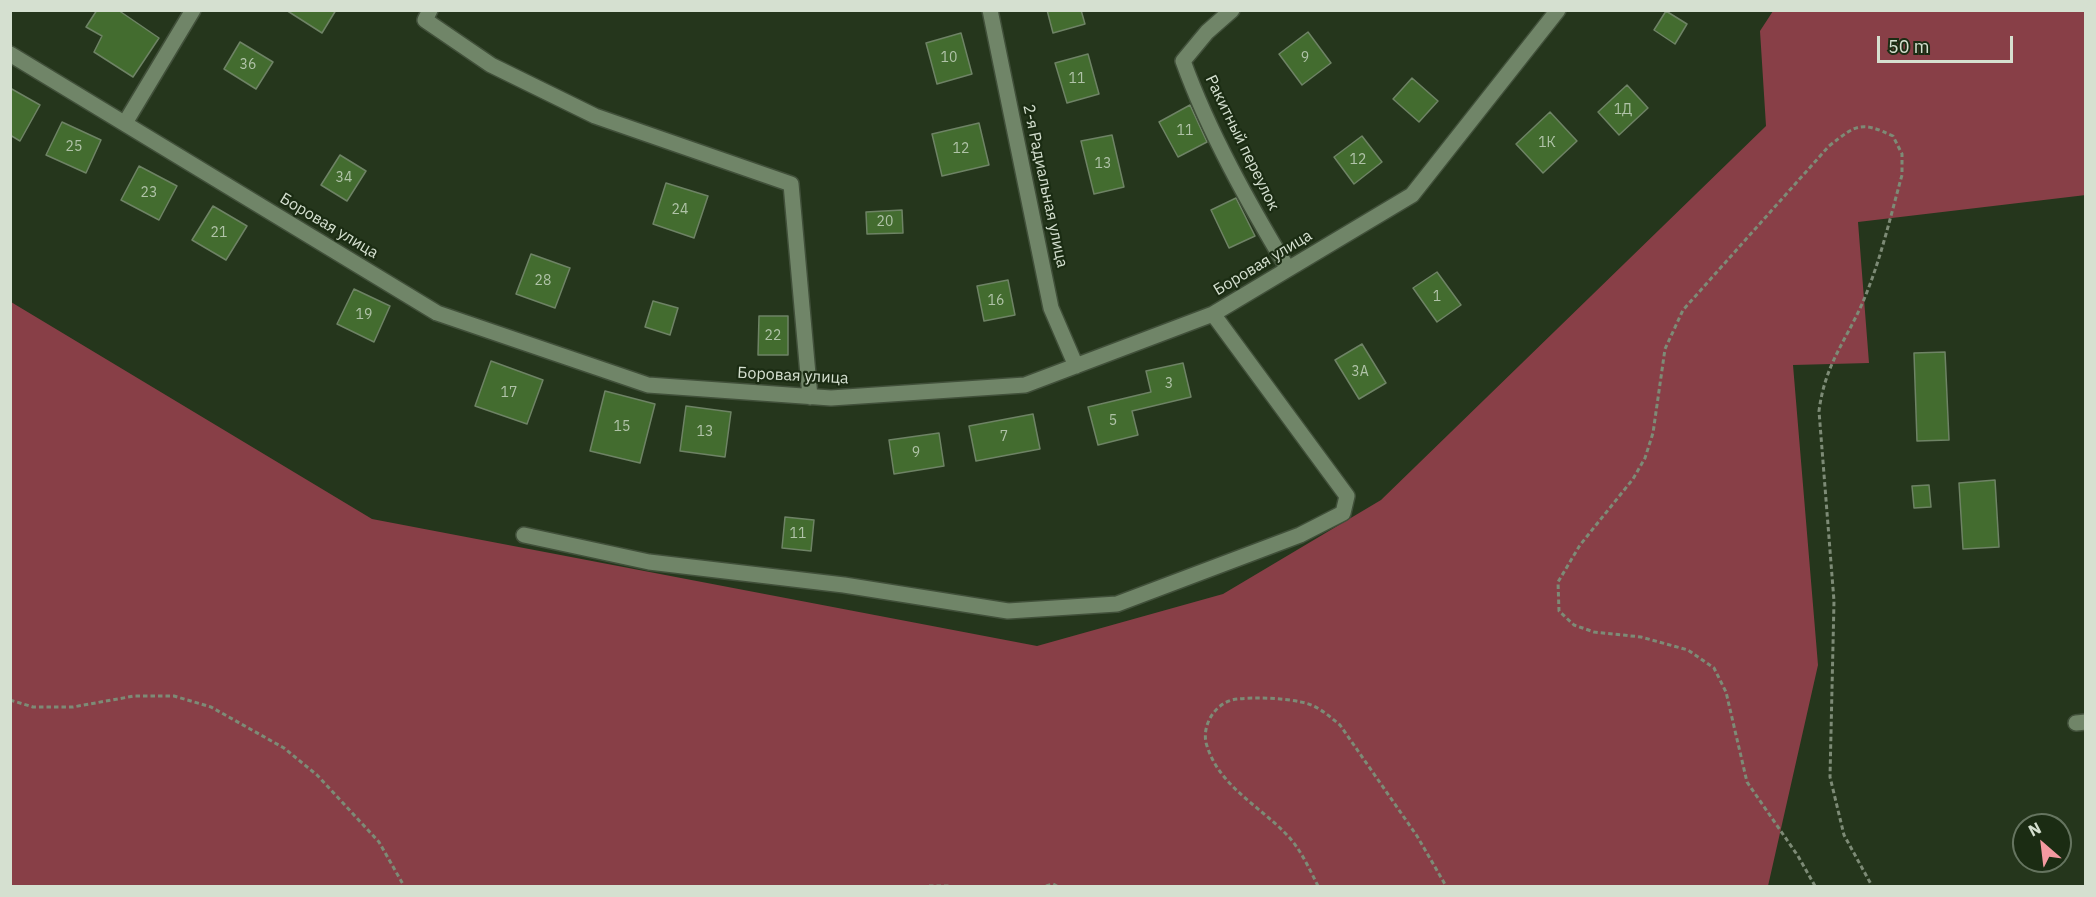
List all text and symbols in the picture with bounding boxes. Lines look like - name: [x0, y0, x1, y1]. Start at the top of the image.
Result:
- scale bar: [1880, 24, 2016, 62]
- text: 50 m: [1888, 35, 1930, 58]
- house number: 10: [941, 50, 957, 66]
- house number: 9: [1301, 50, 1309, 66]
- house number: 36: [240, 57, 256, 73]
- house number: 11: [1069, 71, 1085, 87]
- street label: Ракитный переулок: [1201, 72, 1283, 214]
- house number: 1Д: [1614, 102, 1632, 118]
- street label: 2-я Радиальная улица: [1018, 103, 1072, 269]
- house number: 11: [1177, 123, 1193, 139]
- house number: 1К: [1538, 135, 1556, 151]
- house number: 25: [66, 139, 82, 155]
- house number: 12: [953, 141, 969, 157]
- house number: 12: [1350, 152, 1366, 168]
- house number: 13: [1095, 156, 1111, 172]
- house number: 34: [336, 170, 352, 186]
- house number: 23: [141, 185, 157, 201]
- street label: Боровая улица: [276, 189, 382, 263]
- house number: 24: [672, 202, 688, 218]
- house number: 20: [877, 214, 893, 230]
- house number: 21: [211, 225, 227, 241]
- street label: Боровая улица: [1210, 226, 1316, 300]
- house number: 28: [535, 273, 551, 289]
- house number: 1: [1433, 289, 1441, 305]
- house number: 16: [988, 293, 1004, 309]
- house number: 19: [356, 307, 372, 323]
- house number: 22: [765, 328, 781, 344]
- street label: Боровая улица: [737, 363, 849, 389]
- house number: 3А: [1351, 364, 1369, 380]
- house number: 3: [1165, 376, 1173, 392]
- house number: 17: [501, 385, 517, 401]
- house number: 5: [1109, 413, 1117, 429]
- house number: 15: [614, 419, 630, 435]
- house number: 13: [697, 424, 713, 440]
- house number: 7: [1000, 429, 1008, 445]
- house number: 9: [912, 445, 920, 461]
- house number: 11: [790, 526, 806, 542]
- north arrow: [2012, 813, 2072, 873]
- text: N: [2025, 817, 2044, 840]

